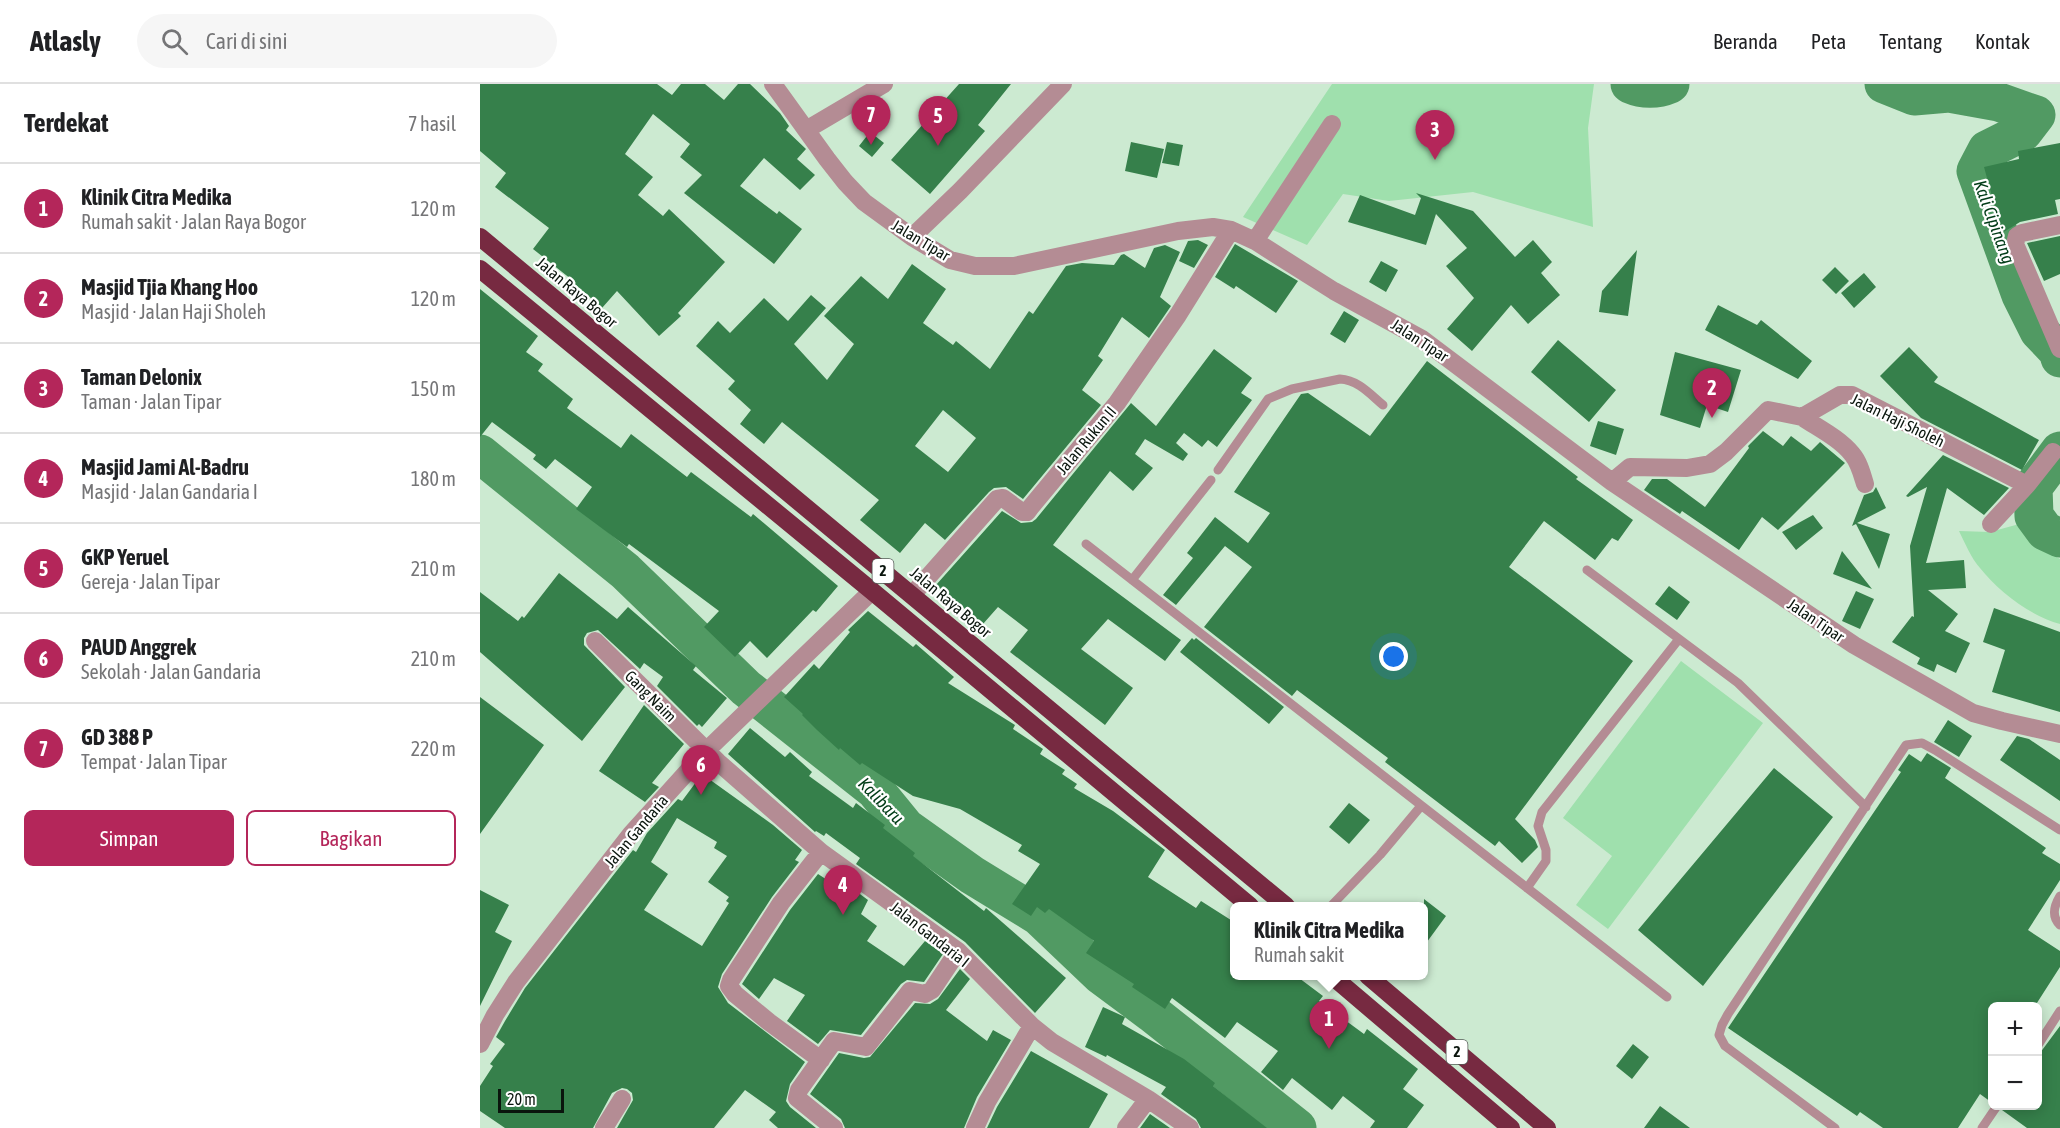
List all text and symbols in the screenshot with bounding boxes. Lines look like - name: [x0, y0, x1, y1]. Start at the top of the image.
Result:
- search box: [137, 14, 557, 68]
- text: Atlasly: [30, 25, 101, 57]
- icon: search: [158, 25, 191, 58]
- text: Cari di sini: [206, 28, 288, 54]
- text: Beranda: [1713, 29, 1778, 53]
- text: Peta: [1811, 29, 1846, 53]
- text: Tentang: [1879, 29, 1942, 53]
- text: Kontak: [1975, 29, 2030, 53]
- pin: 7: [852, 95, 890, 145]
- pin: 5: [918, 97, 958, 146]
- text: Terdekat: [24, 108, 108, 138]
- pin: 3: [1416, 110, 1454, 160]
- text: 7 hasil: [408, 112, 456, 135]
- water label: Kali Cipinang: [1970, 177, 2019, 267]
- text: Klinik Citra Medika: [81, 184, 232, 210]
- text: 1: [39, 197, 48, 220]
- text: 120 m: [411, 197, 456, 220]
- text: Rumah sakit · Jalan Raya Bogor: [81, 210, 306, 233]
- street label: Jalan Tipar: [888, 216, 953, 265]
- street label: Jalan Raya Bogor: [532, 253, 621, 332]
- text: Masjid Tjia Khang Hoo: [81, 274, 258, 300]
- text: 2: [39, 287, 48, 310]
- text: 120 m: [411, 287, 456, 310]
- text: Masjid · Jalan Haji Sholeh: [81, 300, 266, 323]
- street label: Jalan Tipar: [1388, 315, 1452, 366]
- text: Taman Delonix: [81, 364, 202, 390]
- pin: 2: [1692, 368, 1732, 418]
- text: 3: [39, 377, 48, 400]
- text: 150 m: [411, 377, 456, 400]
- text: Taman · Jalan Tipar: [81, 390, 221, 413]
- street label: Jalan Haji Sholeh: [1848, 390, 1948, 451]
- street label: Jalan Rukun II: [1052, 402, 1120, 478]
- text: Masjid Jami Al-Badru: [81, 454, 249, 480]
- text: 4: [39, 467, 48, 490]
- text: 180 m: [411, 467, 456, 490]
- text: Masjid · Jalan Gandaria I: [81, 480, 258, 503]
- text: GKP Yeruel: [81, 544, 169, 570]
- text: 5: [39, 557, 48, 580]
- text: 210 m: [411, 557, 456, 580]
- road number: 2: [872, 559, 894, 583]
- street label: Jalan Raya Bogor: [906, 563, 995, 642]
- text: Gereja · Jalan Tipar: [81, 570, 220, 593]
- street label: Jalan Tipar: [1784, 595, 1848, 646]
- text: PAUD Anggrek: [81, 634, 196, 660]
- your location: [1379, 642, 1408, 671]
- text: 6: [39, 647, 48, 670]
- text: 210 m: [411, 647, 456, 670]
- text: Sekolah · Jalan Gandaria: [81, 660, 261, 683]
- street label: Gang Naim: [621, 667, 680, 726]
- text: GD 388 P: [81, 724, 153, 750]
- text: 7: [39, 737, 48, 760]
- text: 220 m: [411, 737, 456, 760]
- pin: 6: [682, 746, 720, 795]
- text: Tempat · Jalan Tipar: [81, 750, 227, 773]
- water label: Kalibaru: [854, 773, 909, 829]
- street label: Jalan Gandaria: [601, 791, 671, 871]
- button: Simpan: [24, 810, 234, 866]
- button: Bagikan: [246, 810, 456, 866]
- pin: 4: [824, 866, 862, 915]
- street label: Jalan Gandaria I: [887, 898, 973, 970]
- popup: [1230, 902, 1428, 980]
- text: Klinik Citra Medika: [1254, 917, 1404, 943]
- text: Rumah sakit: [1254, 943, 1344, 966]
- pin: 1: [1310, 1000, 1348, 1049]
- map controls: [1988, 1002, 2042, 1110]
- button: +: [1988, 1002, 2042, 1056]
- road number: 2: [1446, 1040, 1468, 1064]
- button: −: [1988, 1056, 2042, 1110]
- scale bar: [498, 1086, 564, 1114]
- text: 20 m: [507, 1090, 536, 1108]

